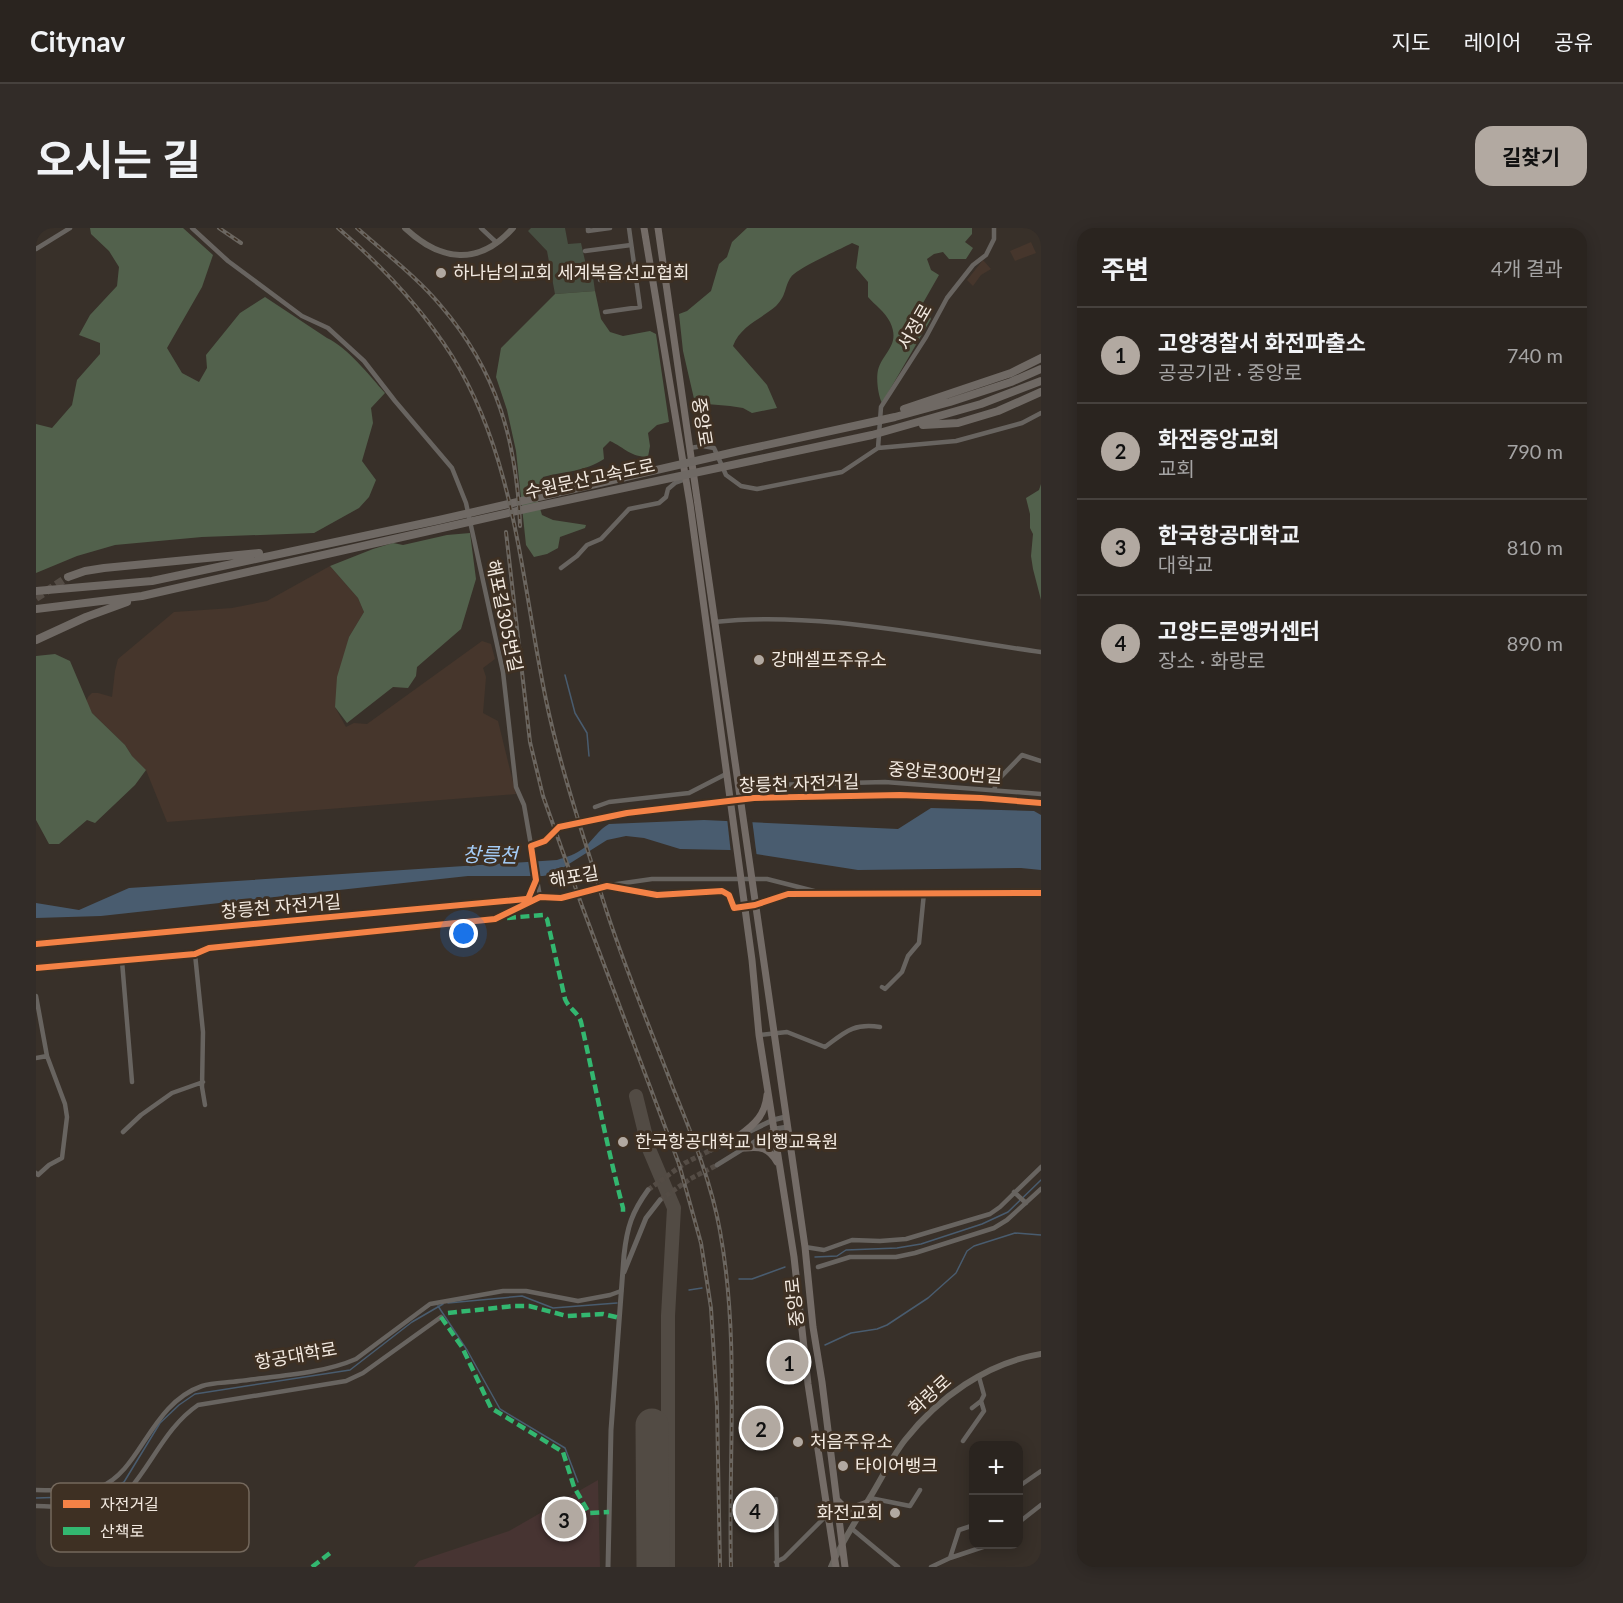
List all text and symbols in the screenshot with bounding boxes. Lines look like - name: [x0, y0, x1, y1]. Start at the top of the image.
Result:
- text: Citynav: [30, 24, 125, 58]
- text: 지도: [1392, 29, 1430, 54]
- text: 레이어: [1463, 29, 1521, 54]
- text: 공유: [1554, 29, 1593, 54]
- button: 길찾기: [1475, 126, 1587, 186]
- text: 오시는 길: [36, 134, 201, 184]
- text: 주변: [1101, 253, 1149, 285]
- text: 4개 결과: [1491, 256, 1563, 280]
- place label: 하나남의교회 세계복음선교협회: [453, 261, 689, 283]
- marker: 하나남의교회 세계복음선교협회: [434, 266, 448, 280]
- street label: 서정로: [892, 299, 936, 354]
- text: 고양경찰서 화전파출소: [1158, 329, 1366, 356]
- text: 1: [1115, 343, 1126, 367]
- text: 740 m: [1507, 343, 1563, 367]
- text: 공공기관 · 중앙로: [1158, 360, 1302, 384]
- street label: 중앙로: [688, 396, 718, 448]
- text: 화전중앙교회: [1158, 425, 1279, 452]
- text: 2: [1115, 439, 1126, 463]
- text: 790 m: [1507, 439, 1563, 463]
- street label: 수원문산고속도로: [523, 453, 657, 503]
- text: 교회: [1158, 456, 1195, 480]
- text: 한국항공대학교: [1158, 521, 1300, 548]
- text: 3: [1115, 535, 1126, 559]
- text: 810 m: [1507, 535, 1563, 559]
- text: 대학교: [1158, 552, 1213, 576]
- street label: 해포길305번길: [482, 558, 528, 674]
- text: 고양드론앵커센터: [1158, 617, 1320, 644]
- text: 4: [1115, 631, 1126, 655]
- text: 890 m: [1507, 631, 1563, 655]
- place label: 강매셀프주유소: [771, 648, 887, 670]
- text: 장소 · 화랑로: [1158, 648, 1265, 672]
- marker: 강매셀프주유소: [752, 653, 766, 667]
- street label: 중앙로300번길: [887, 757, 1003, 787]
- street label: 창릉천 자전거길: [738, 770, 860, 796]
- water label: 창릉천: [462, 842, 520, 867]
- street label: 해포길: [547, 861, 600, 891]
- street label: 창릉천 자전거길: [220, 890, 342, 922]
- your location: [449, 919, 478, 948]
- place label: 한국항공대학교 비행교육원: [635, 1130, 838, 1152]
- marker: 한국항공대학교 비행교육원: [616, 1135, 630, 1149]
- street label: 중앙로: [780, 1276, 808, 1328]
- street label: 항공대학로: [253, 1337, 339, 1373]
- pin: 1: [770, 1340, 808, 1384]
- street label: 화랑로: [904, 1369, 955, 1419]
- pin: 2: [742, 1406, 780, 1450]
- place label: 처음주유소: [810, 1430, 893, 1452]
- marker: 처음주유소: [791, 1435, 805, 1449]
- map controls: [969, 1441, 1023, 1549]
- button: +: [969, 1441, 1023, 1495]
- place label: 타이어뱅크: [855, 1454, 938, 1476]
- marker: 타이어뱅크: [836, 1459, 850, 1473]
- legend: [51, 1483, 249, 1552]
- pin: 4: [736, 1488, 774, 1532]
- text: 자전거길: [100, 1494, 159, 1513]
- button: −: [969, 1495, 1023, 1549]
- pin: 3: [544, 1496, 584, 1542]
- place label: 화전교회: [817, 1501, 883, 1523]
- marker: 화전교회: [888, 1506, 902, 1520]
- text: 산책로: [100, 1521, 144, 1540]

